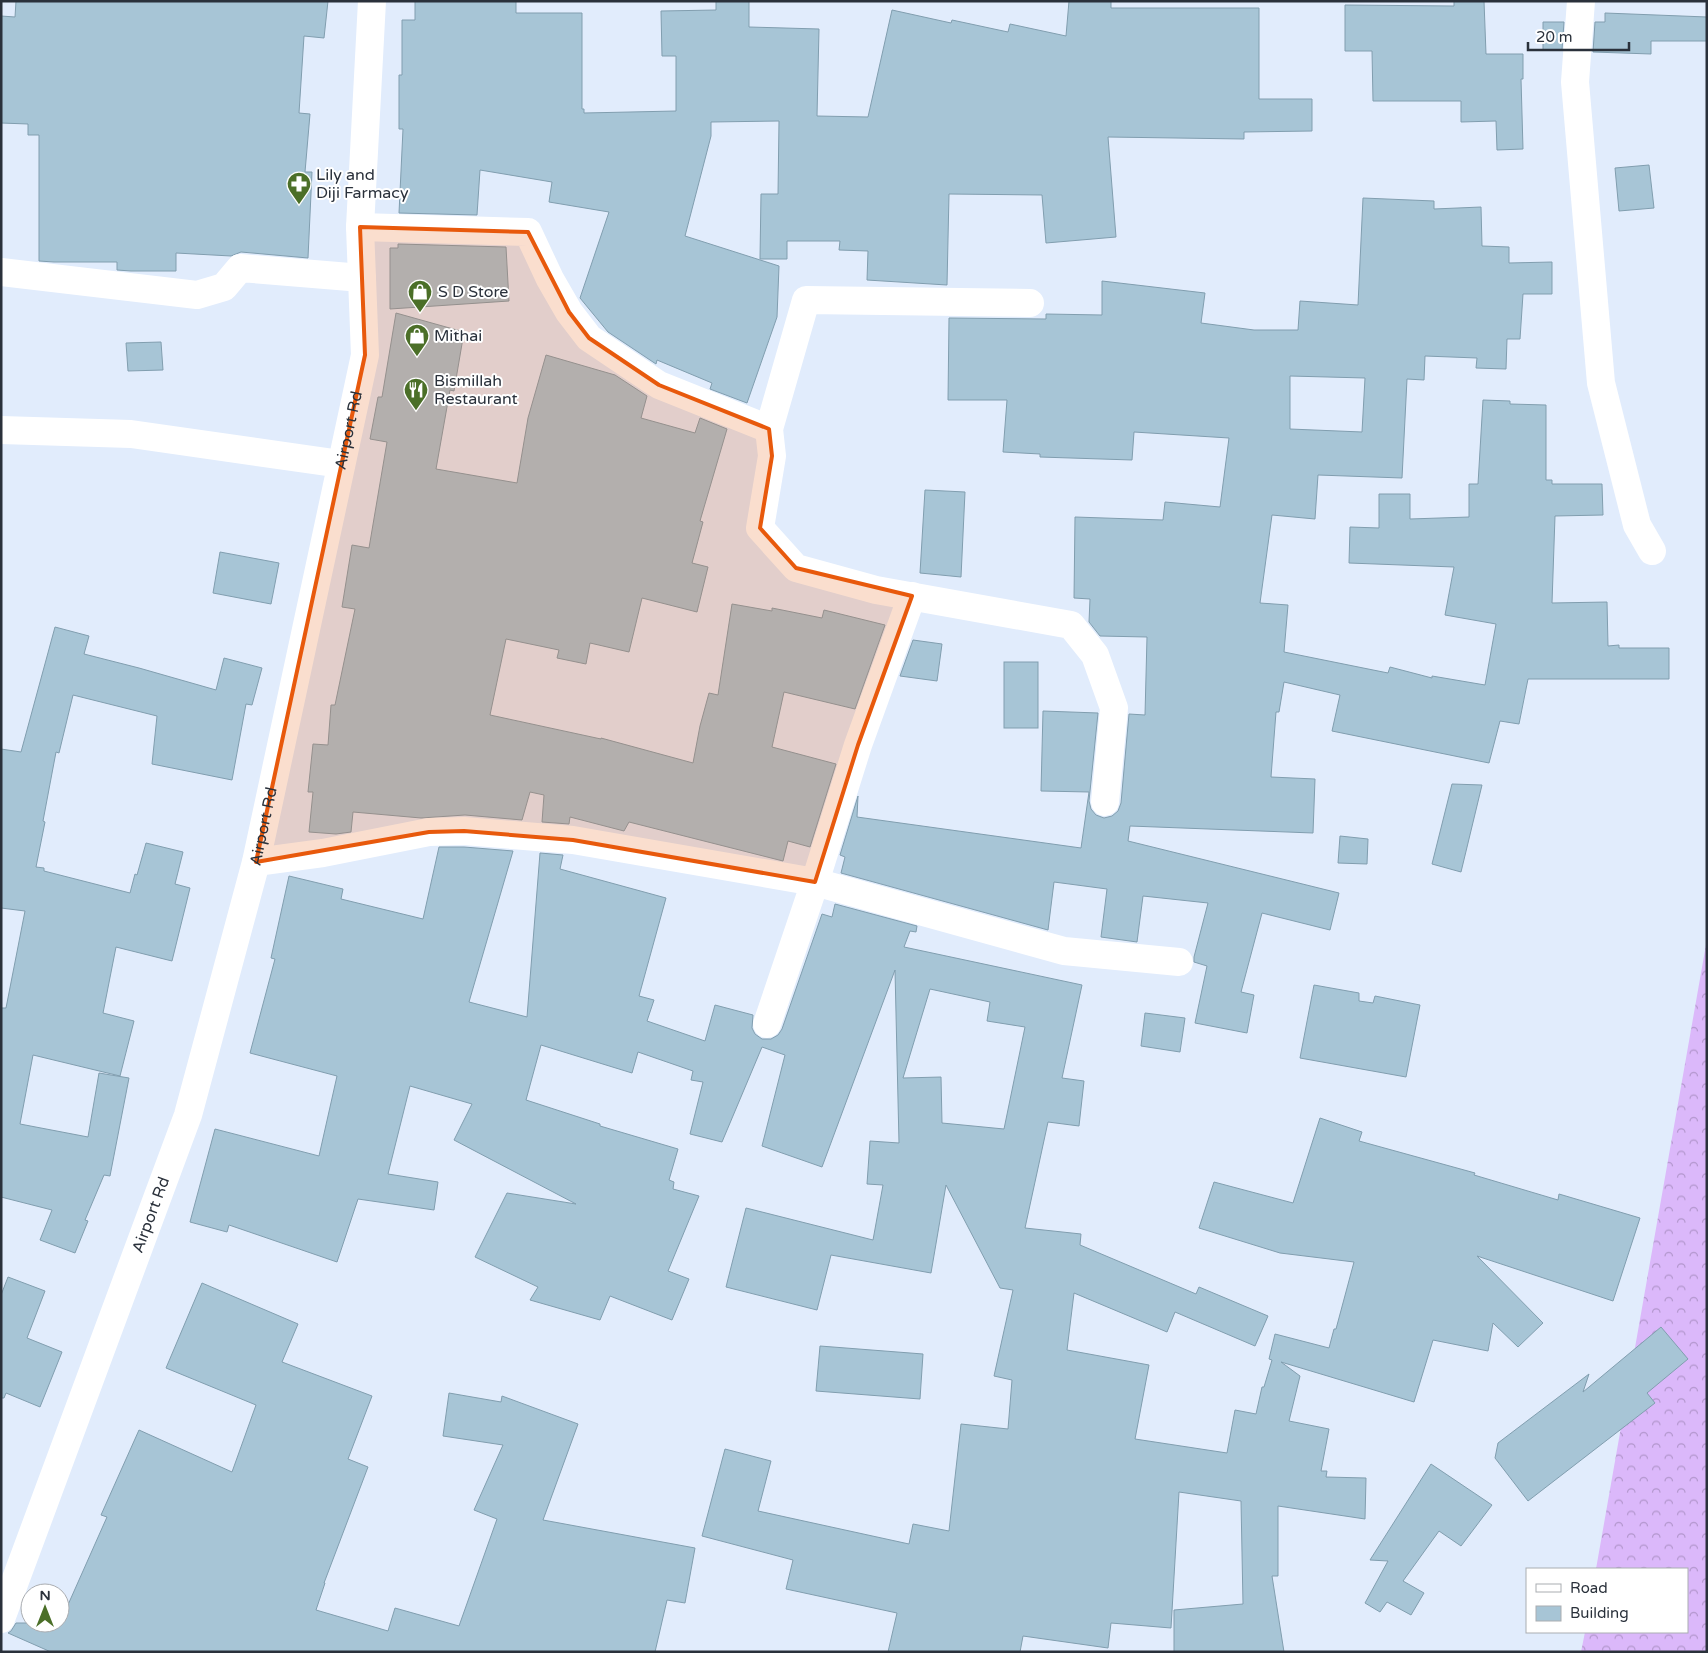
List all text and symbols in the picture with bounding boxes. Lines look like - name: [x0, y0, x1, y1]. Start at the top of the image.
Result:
- scale bar: [1528, 20, 1629, 52]
- text: 20 m: [1536, 28, 1573, 46]
- place label: Lily and Diji Farmacy: [316, 165, 409, 203]
- pharmacy icon: Lily and Diji Farmacy: [286, 171, 312, 205]
- shop icon: S D Store: [407, 279, 433, 313]
- place label: S D Store: [438, 282, 508, 302]
- shop icon: Mithai: [404, 323, 430, 357]
- place label: Mithai: [434, 326, 482, 346]
- place label: Bismillah Restaurant: [434, 371, 518, 409]
- restaurant icon: Bismillah Restaurant: [403, 377, 429, 411]
- street label: Airport Rd: [331, 389, 367, 471]
- street label: Airport Rd: [246, 785, 282, 867]
- street label: Airport Rd: [128, 1174, 174, 1256]
- legend: [1526, 1568, 1688, 1633]
- text: Road: [1570, 1579, 1608, 1597]
- north arrow: [20, 1583, 70, 1633]
- text: N: [39, 1587, 51, 1604]
- text: Building: [1570, 1604, 1629, 1622]

